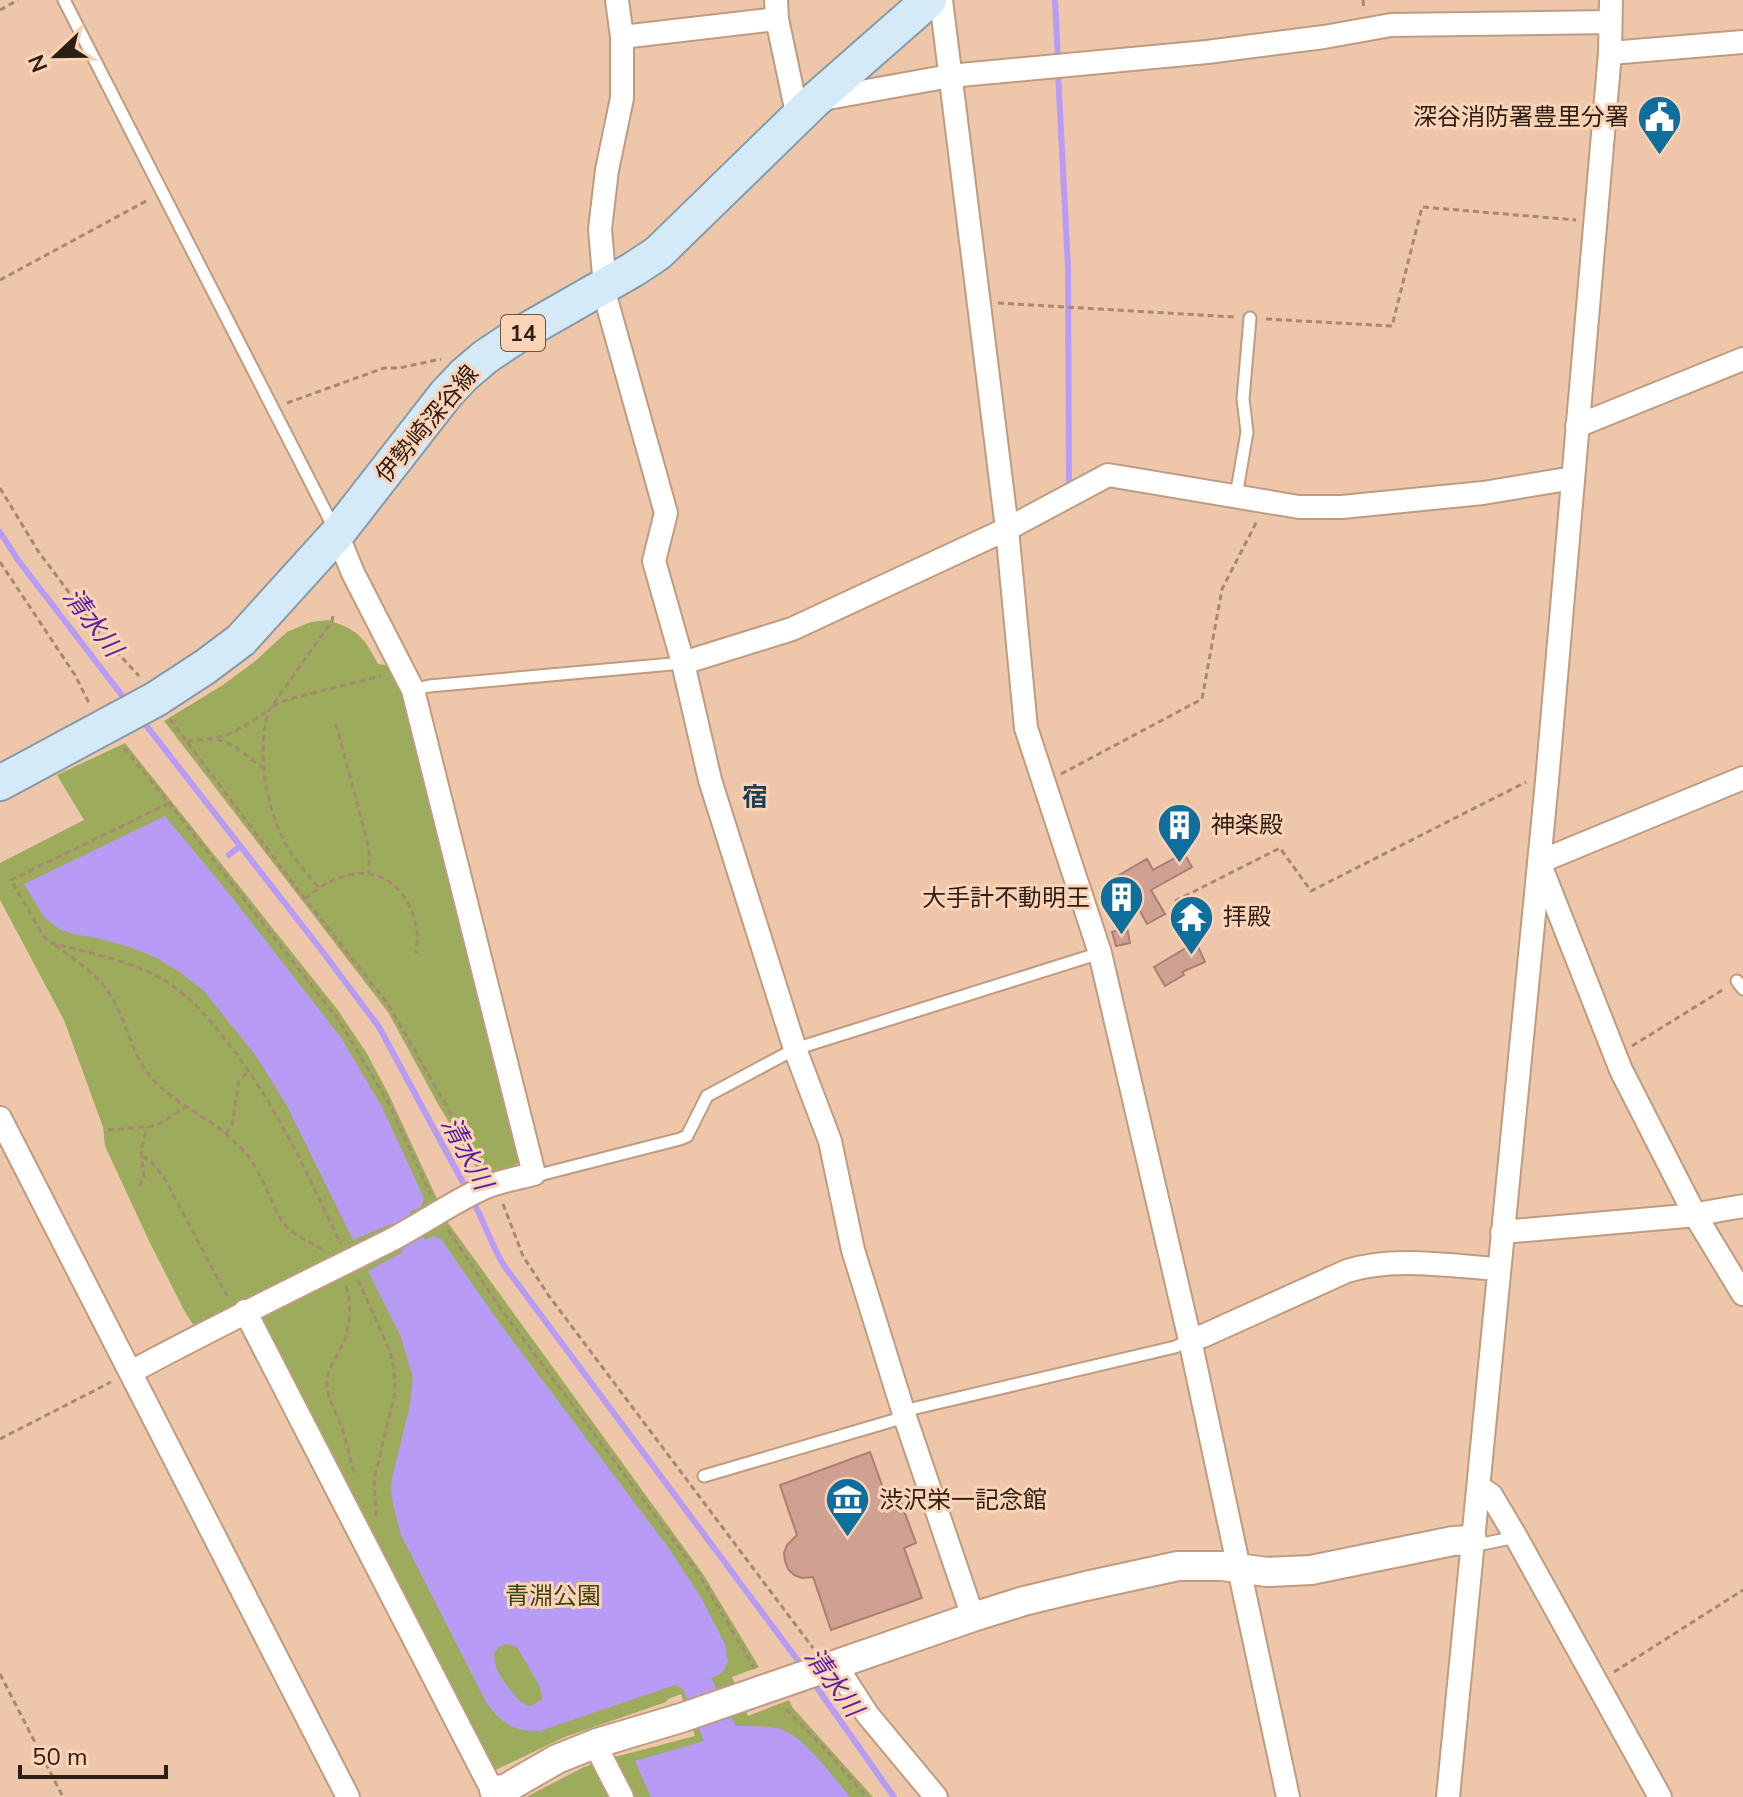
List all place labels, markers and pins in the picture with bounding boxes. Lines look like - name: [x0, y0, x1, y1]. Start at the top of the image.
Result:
- public building icon: 深谷消防署豊里分署: [1636, 93, 1684, 156]
- place label: 深谷消防署豊里分署: [1413, 101, 1629, 133]
- building icon: 神楽殿: [1156, 801, 1204, 864]
- place label: 神楽殿: [1211, 809, 1283, 841]
- building icon: 大手計不動明王: [1097, 874, 1145, 937]
- place label: 大手計不動明王: [922, 882, 1090, 914]
- temple icon: 拝殿: [1168, 893, 1216, 956]
- place label: 拝殿: [1223, 901, 1271, 933]
- museum icon: 渋沢栄一記念館: [824, 1476, 872, 1539]
- place label: 渋沢栄一記念館: [879, 1484, 1047, 1516]

